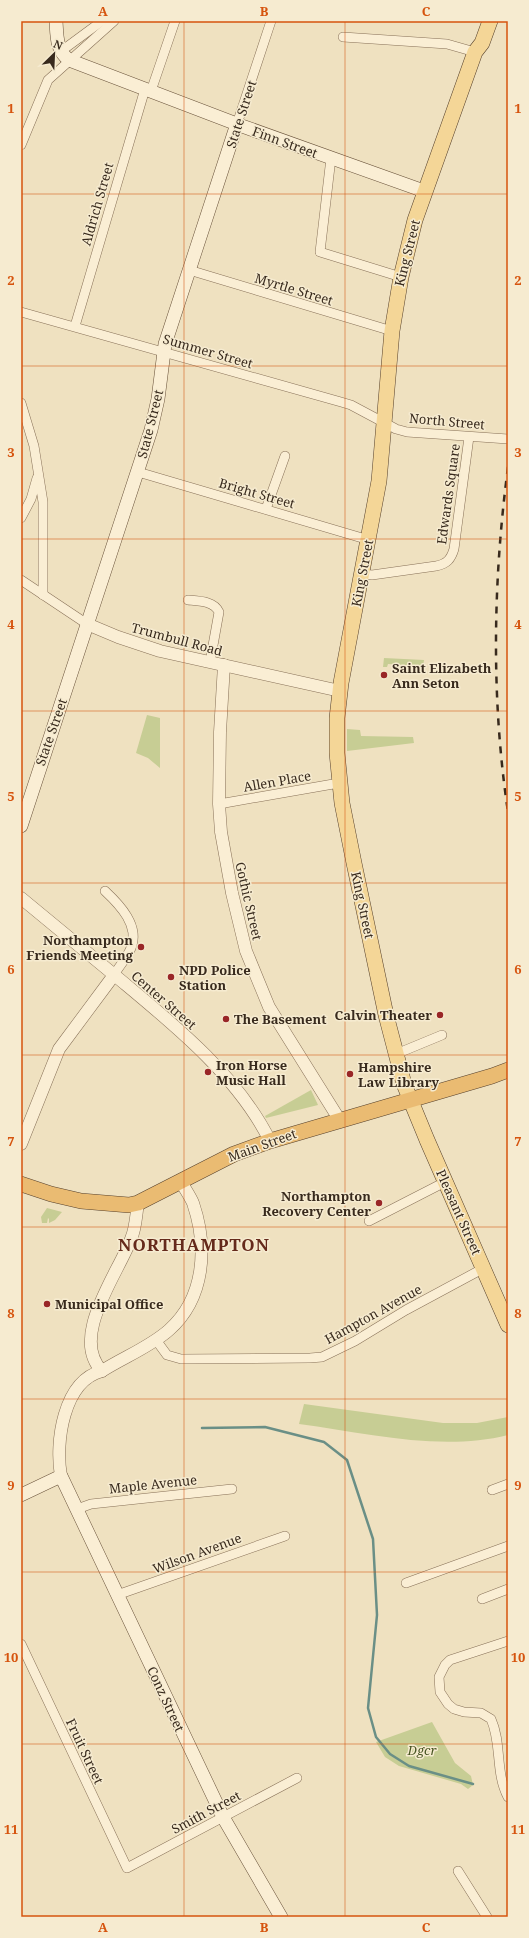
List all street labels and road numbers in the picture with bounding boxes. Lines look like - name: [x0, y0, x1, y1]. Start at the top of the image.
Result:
- street label: State Street: [222, 77, 261, 150]
- street label: Finn Street: [250, 122, 321, 162]
- street label: Aldrich Street: [77, 160, 118, 248]
- street label: King Street: [390, 217, 424, 288]
- street label: Myrtle Street: [253, 269, 336, 310]
- street label: Summer Street: [161, 330, 255, 373]
- street label: State Street: [133, 387, 167, 460]
- street label: North Street: [408, 409, 486, 433]
- street label: Edwards Square: [432, 442, 464, 546]
- street label: Bright Street: [217, 474, 297, 513]
- street label: King Street: [347, 537, 377, 608]
- street label: Trumbull Road: [129, 618, 225, 660]
- street label: State Street: [31, 696, 71, 768]
- street label: Allen Place: [242, 766, 312, 796]
- street label: Gothic Street: [231, 860, 267, 942]
- street label: King Street: [347, 870, 379, 941]
- street label: Center Street: [128, 967, 201, 1034]
- street label: Main Street: [225, 1124, 299, 1166]
- street label: Pleasant Street: [432, 1166, 486, 1258]
- street label: Hampton Avenue: [321, 1280, 425, 1348]
- street label: Maple Avenue: [108, 1470, 198, 1498]
- street label: Wilson Avenue: [150, 1529, 244, 1577]
- street label: Conz Street: [143, 1663, 189, 1735]
- street label: Fruit Street: [62, 1715, 108, 1787]
- street label: Smith Street: [168, 1786, 244, 1838]

